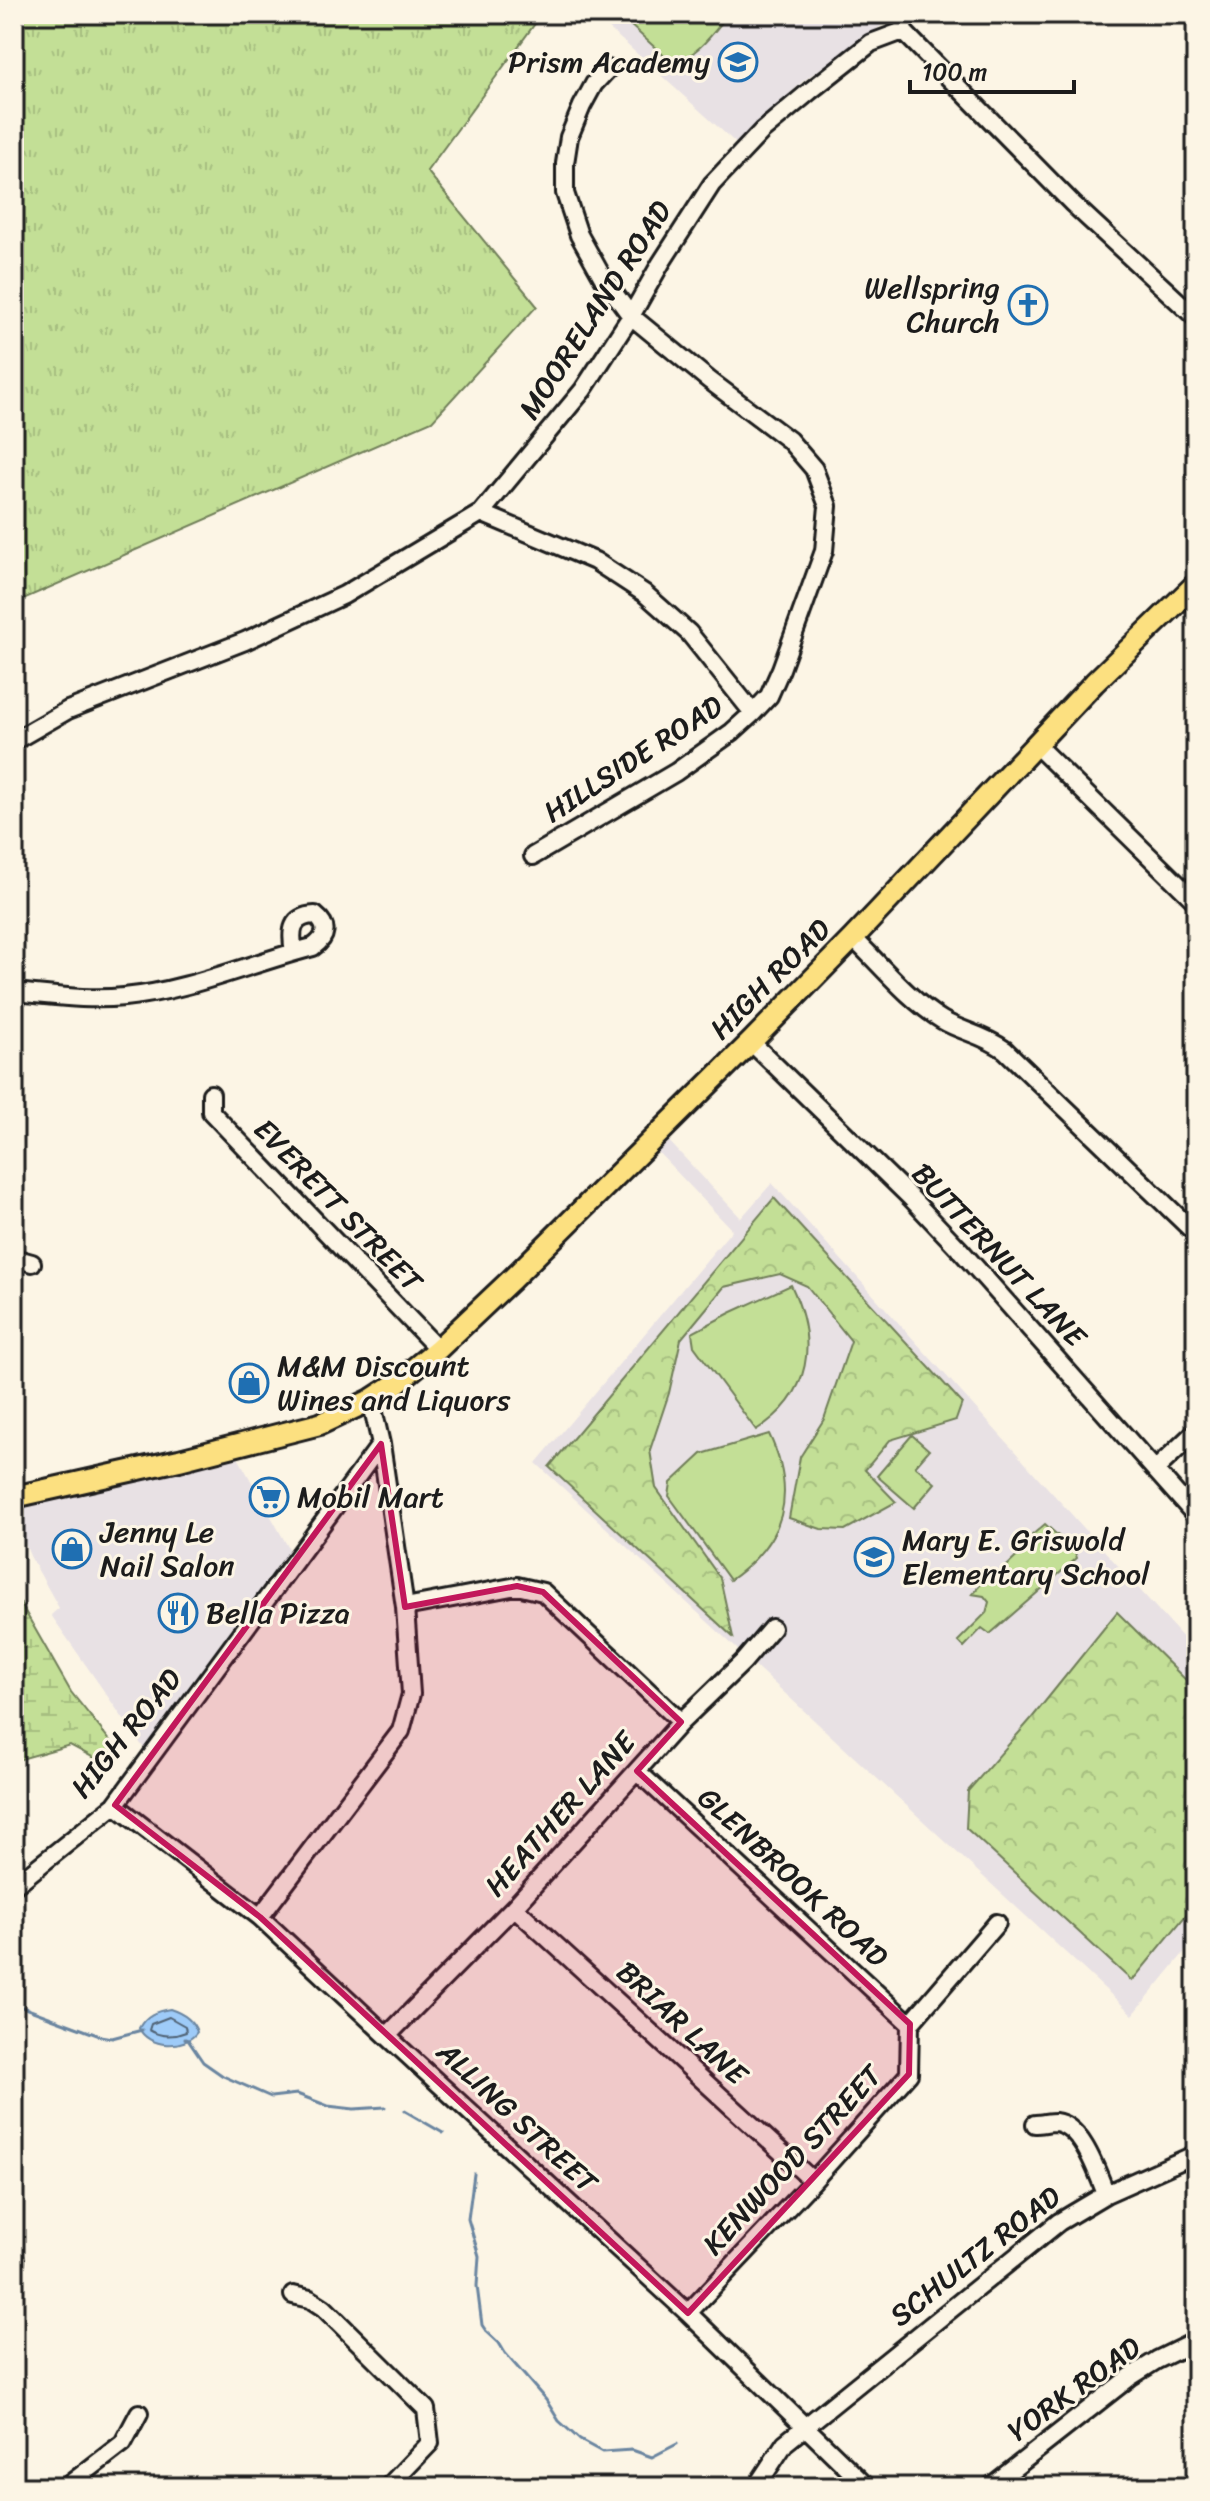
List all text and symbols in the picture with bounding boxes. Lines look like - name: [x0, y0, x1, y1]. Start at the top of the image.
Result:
- place label: Prism Academy: [508, 35, 710, 89]
- school or university icon: Prism Academy: [717, 41, 759, 83]
- scale bar: [910, 44, 1074, 94]
- text: 100 m: [922, 51, 987, 93]
- street label: MOORELAND ROAD: [503, 189, 687, 431]
- place label: Wellspring Church: [864, 261, 1000, 349]
- church icon: Wellspring Church: [1007, 284, 1049, 326]
- street label: HILLSIDE ROAD: [532, 680, 734, 838]
- street label: HIGH ROAD: [696, 905, 844, 1053]
- street label: EVERETT STREET: [240, 1105, 438, 1307]
- street label: BUTTERNUT LANE: [898, 1149, 1102, 1362]
- place label: M&M Discount Wines and Liquors: [277, 1339, 511, 1427]
- shop icon: M&M Discount Wines and Liquors: [228, 1362, 270, 1404]
- place label: Mobil Mart: [297, 1470, 444, 1524]
- supermarket icon: Mobil Mart: [248, 1476, 290, 1518]
- place label: Jenny Le Nail Salon: [99, 1505, 234, 1593]
- place label: Mary E. Griswold Elementary School: [902, 1513, 1150, 1601]
- shop icon: Jenny Le Nail Salon: [51, 1528, 93, 1570]
- school or university icon: Mary E. Griswold Elementary School: [853, 1536, 895, 1578]
- place label: Bella Pizza: [206, 1586, 350, 1640]
- restaurant icon: Bella Pizza: [157, 1592, 199, 1634]
- street label: HIGH ROAD: [56, 1655, 196, 1811]
- street label: HEATHER LANE: [470, 1717, 651, 1910]
- street label: GLENBROOK ROAD: [684, 1773, 902, 1981]
- street label: BRIAR LANE: [603, 1947, 763, 2101]
- street label: ALLING STREET: [423, 2027, 612, 2208]
- street label: KENWOOD STREET: [688, 2050, 897, 2268]
- street label: SCHULTZ ROAD: [877, 2171, 1073, 2341]
- street label: YORK ROAD: [995, 2321, 1153, 2456]

